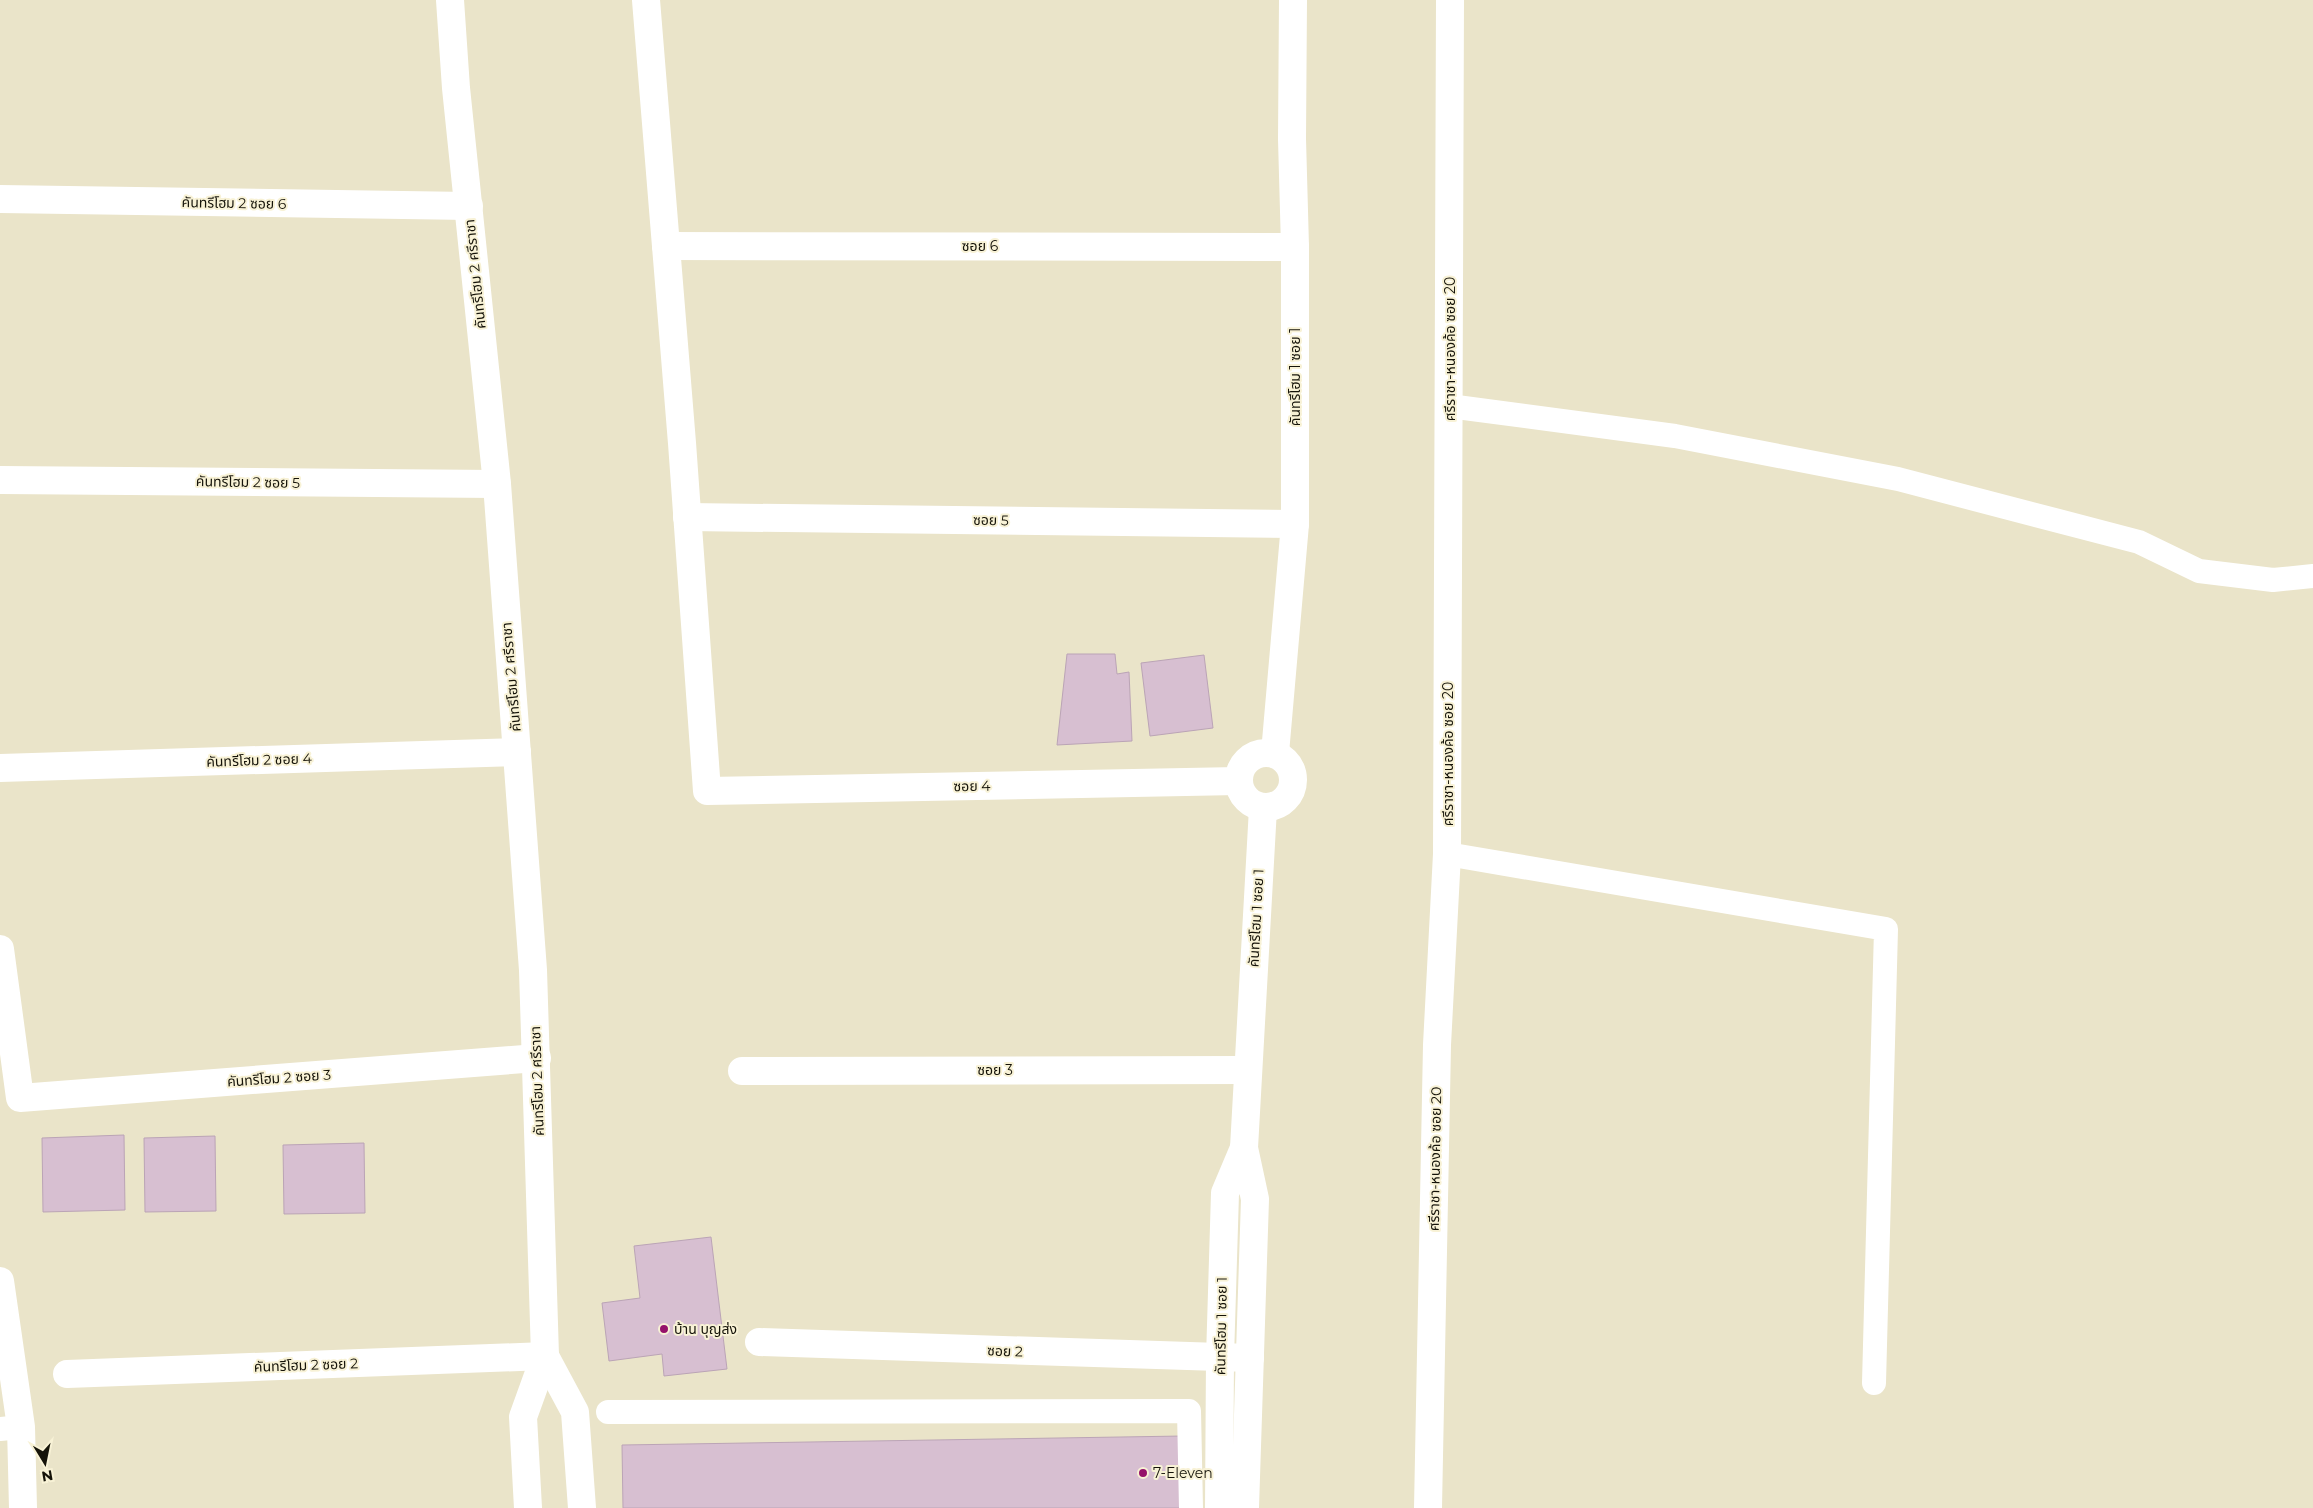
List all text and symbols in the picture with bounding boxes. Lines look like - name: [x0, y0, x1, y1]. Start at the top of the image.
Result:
- street label: คันทรีโฮม 2 ซอย 6: [181, 193, 287, 213]
- street label: คันทรีโฮม 2 ศรีราชา: [460, 218, 490, 330]
- street label: ซอย 6: [962, 237, 999, 255]
- street label: ศรีราชา-หนองค้อ ซอย 20: [1441, 277, 1459, 421]
- street label: คันทรีโฮม 1 ซอย 1: [1286, 328, 1304, 426]
- street label: คันทรีโฮม 2 ซอย 5: [196, 472, 300, 492]
- street label: ซอย 5: [973, 511, 1009, 529]
- street label: คันทรีโฮม 2 ศรีราชา: [497, 621, 525, 733]
- street label: ศรีราชา-หนองค้อ ซอย 20: [1439, 682, 1457, 826]
- street label: คันทรีโฮม 2 ซอย 4: [206, 749, 313, 771]
- street label: ซอย 4: [953, 777, 991, 795]
- street label: คันทรีโฮม 1 ซอย 1: [1244, 868, 1268, 968]
- street label: คันทรีโฮม 2 ศรีราชา: [526, 1026, 548, 1136]
- street label: ซอย 3: [977, 1061, 1013, 1079]
- street label: คันทรีโฮม 2 ซอย 3: [226, 1065, 332, 1091]
- street label: ศรีราชา-หนองค้อ ซอย 20: [1425, 1087, 1445, 1231]
- street label: คันทรีโฮม 1 ซอย 1: [1211, 1277, 1231, 1375]
- place label: บ้าน บุญส่ง: [674, 1320, 737, 1338]
- marker: บ้าน บุญส่ง: [658, 1323, 670, 1335]
- street label: ซอย 2: [987, 1341, 1023, 1361]
- street label: คันทรีโฮม 2 ซอย 2: [254, 1354, 358, 1376]
- north arrow: [20, 1438, 70, 1488]
- place label: 7-Eleven: [1153, 1464, 1213, 1482]
- text: N: [40, 1466, 54, 1486]
- marker: 7-Eleven: [1137, 1467, 1149, 1479]

